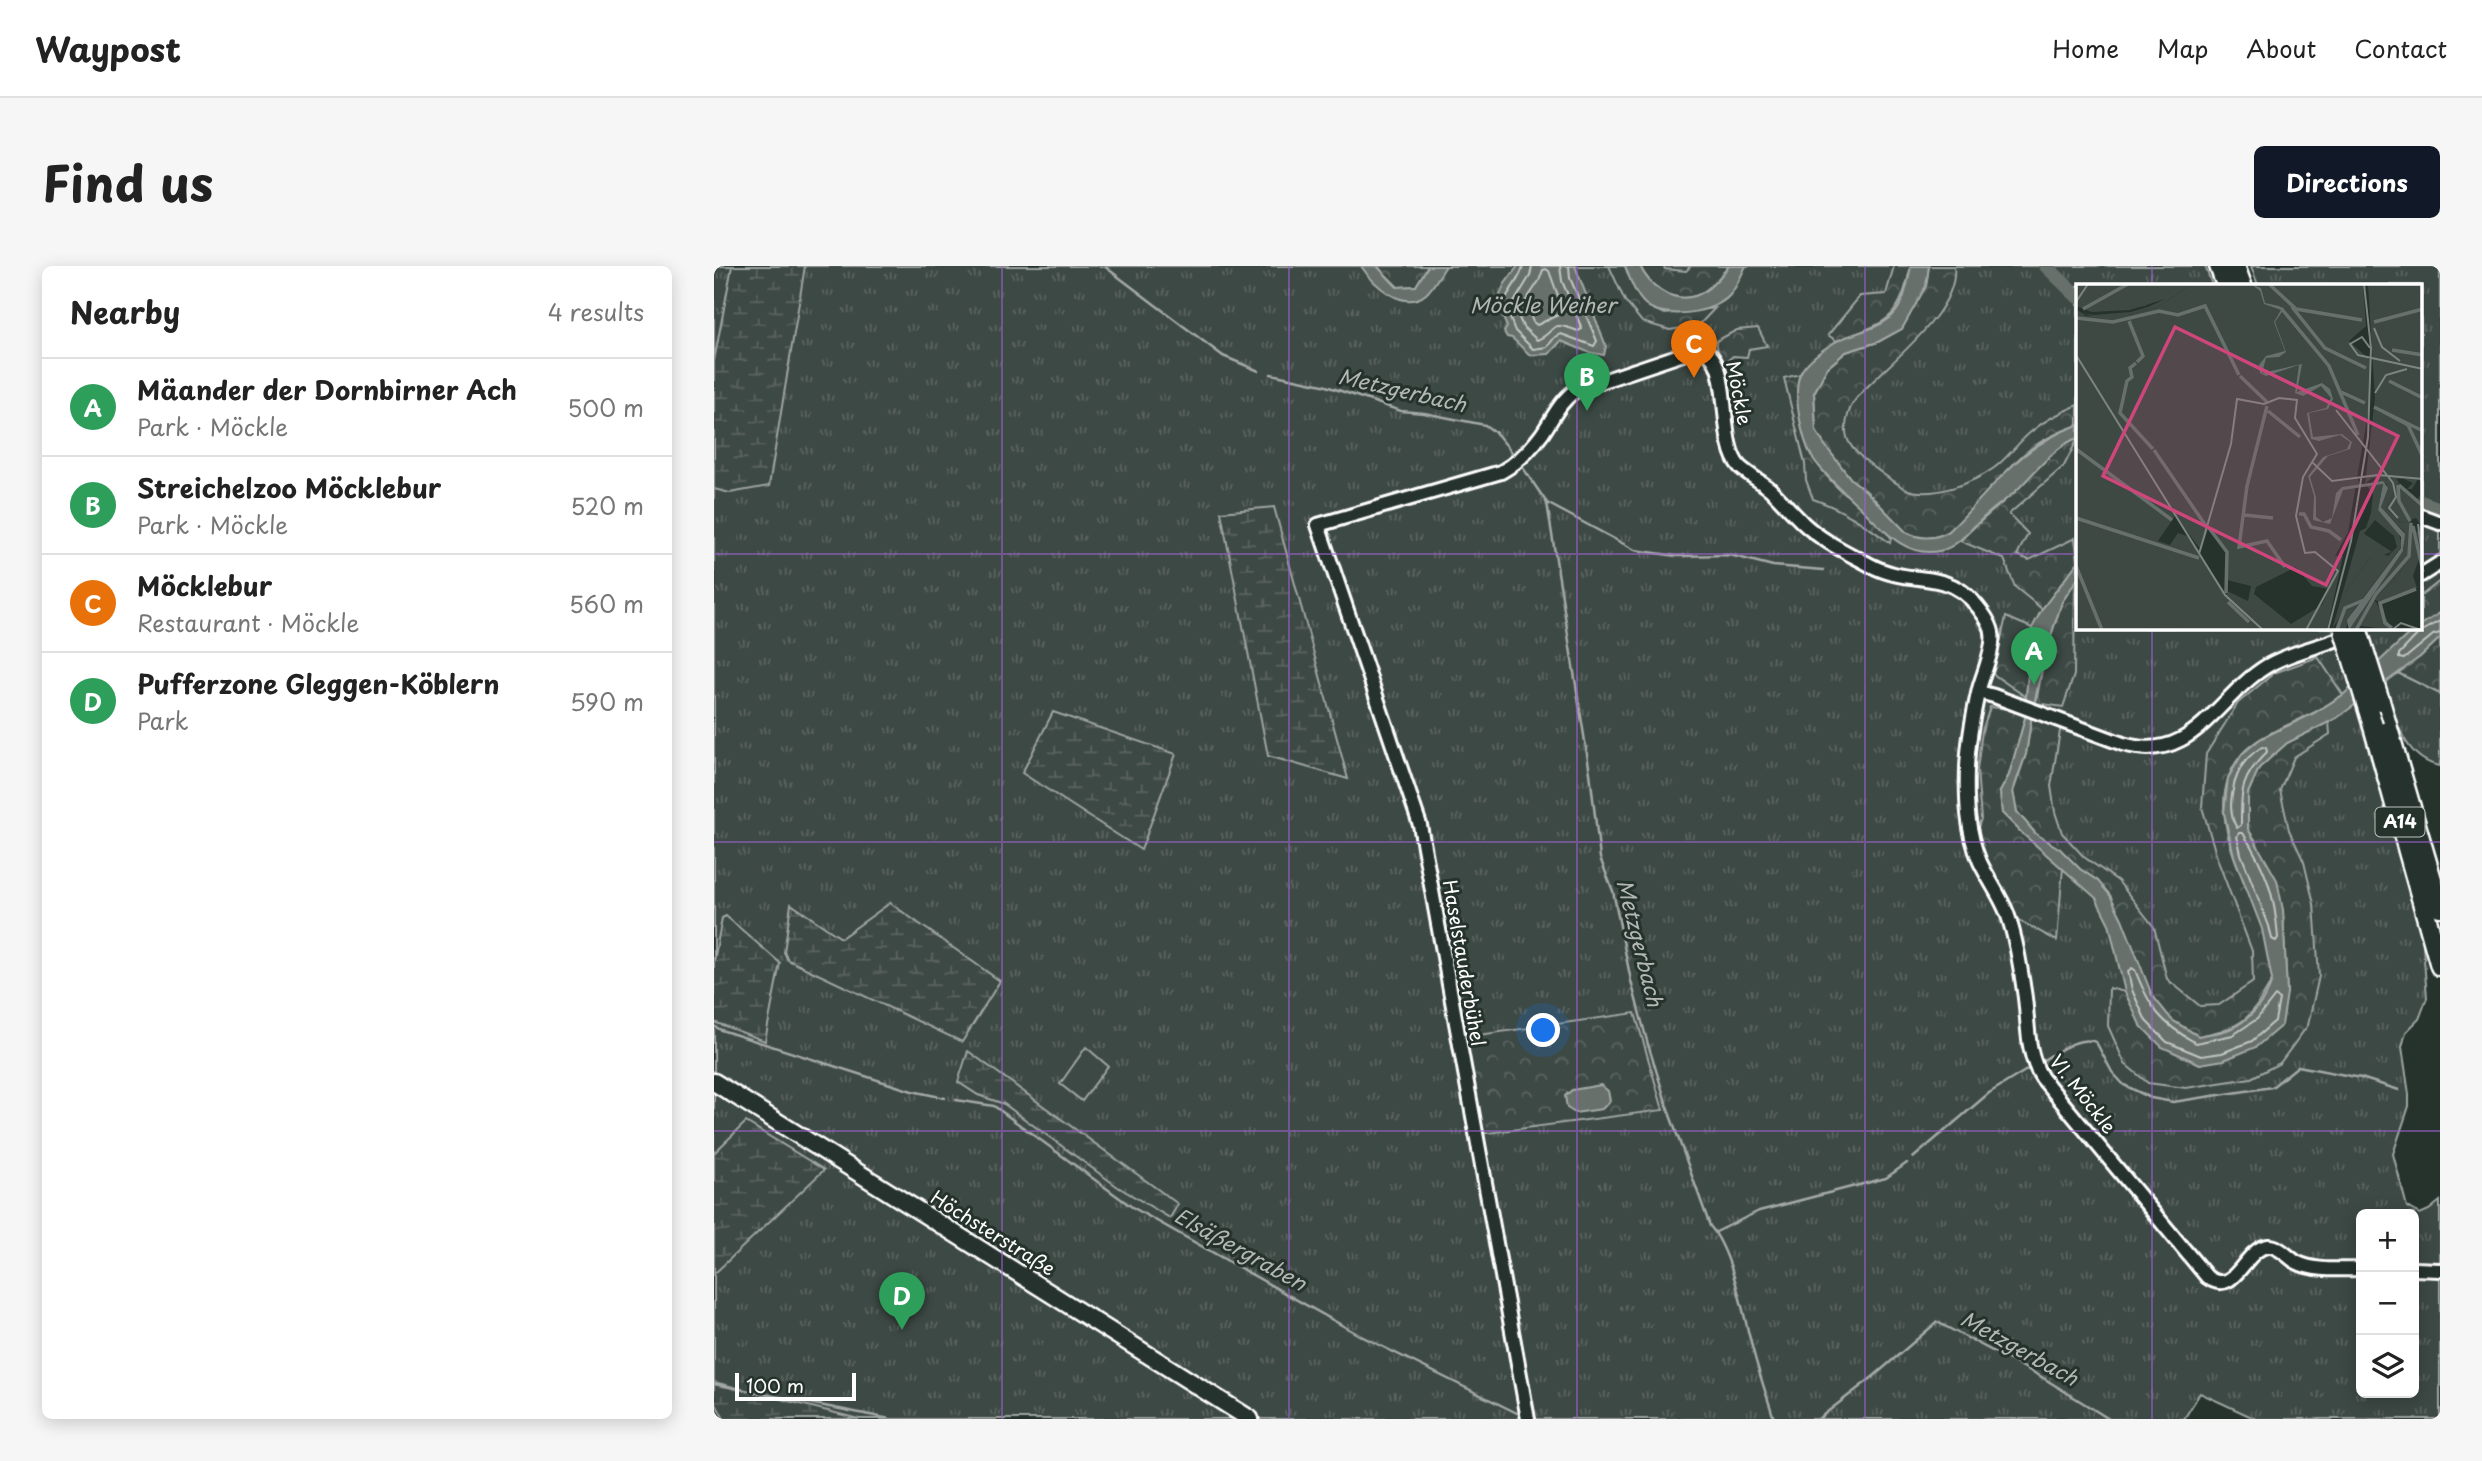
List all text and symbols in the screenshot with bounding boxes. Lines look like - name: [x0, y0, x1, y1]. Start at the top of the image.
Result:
- text: Waypost: [35, 23, 181, 73]
- text: Home: [2052, 30, 2119, 66]
- text: Map: [2157, 30, 2208, 66]
- text: About: [2246, 30, 2316, 66]
- text: Contact: [2354, 30, 2447, 66]
- text: Find us: [42, 145, 213, 219]
- button: Directions: [2254, 146, 2440, 218]
- inset map: [2076, 284, 2422, 630]
- water label: Möckle Weiher: [1470, 288, 1619, 320]
- text: Nearby: [70, 289, 180, 334]
- text: 4 results: [548, 294, 644, 329]
- pin: C: [1671, 320, 1717, 378]
- pin: B: [1564, 353, 1610, 411]
- street label: Möckle: [1720, 358, 1760, 427]
- water label: Metzgerbach: [1335, 359, 1470, 419]
- text: Mäander der Dornbirner Ach: [137, 370, 517, 409]
- text: A: [84, 390, 102, 425]
- text: 500 m: [567, 390, 644, 425]
- text: Park · Möckle: [137, 409, 288, 444]
- text: Streichelzoo Möcklebur: [137, 468, 441, 507]
- text: B: [85, 488, 101, 523]
- text: 520 m: [571, 488, 644, 523]
- text: Park · Möckle: [137, 507, 288, 542]
- text: Möcklebur: [137, 566, 272, 605]
- text: C: [84, 586, 102, 621]
- text: 560 m: [569, 586, 644, 621]
- text: Restaurant · Möckle: [137, 605, 359, 640]
- pin: A: [2011, 627, 2057, 685]
- text: Pufferzone Gleggen-Köblern: [137, 664, 500, 703]
- text: D: [84, 684, 102, 719]
- text: 590 m: [570, 684, 644, 719]
- text: Park: [137, 703, 188, 738]
- road number: A14: [2376, 808, 2424, 836]
- water label: Metzgerbach: [1610, 875, 1672, 1010]
- street label: Haselstauderbühel: [1437, 877, 1493, 1048]
- your location: [1526, 1013, 1560, 1047]
- street label: VI. Möckle: [2044, 1048, 2124, 1139]
- street label: Höchsterstraße: [926, 1183, 1061, 1282]
- water label: Elsäßergraben: [1169, 1199, 1314, 1298]
- map controls: [2356, 1209, 2419, 1398]
- button: +: [2356, 1209, 2419, 1272]
- pin: D: [879, 1272, 925, 1330]
- button: −: [2356, 1272, 2419, 1335]
- water label: Metzgerbach: [1955, 1302, 2085, 1393]
- button: layers: [2356, 1335, 2419, 1398]
- scale bar: [735, 1370, 856, 1402]
- text: 100 m: [746, 1371, 804, 1399]

